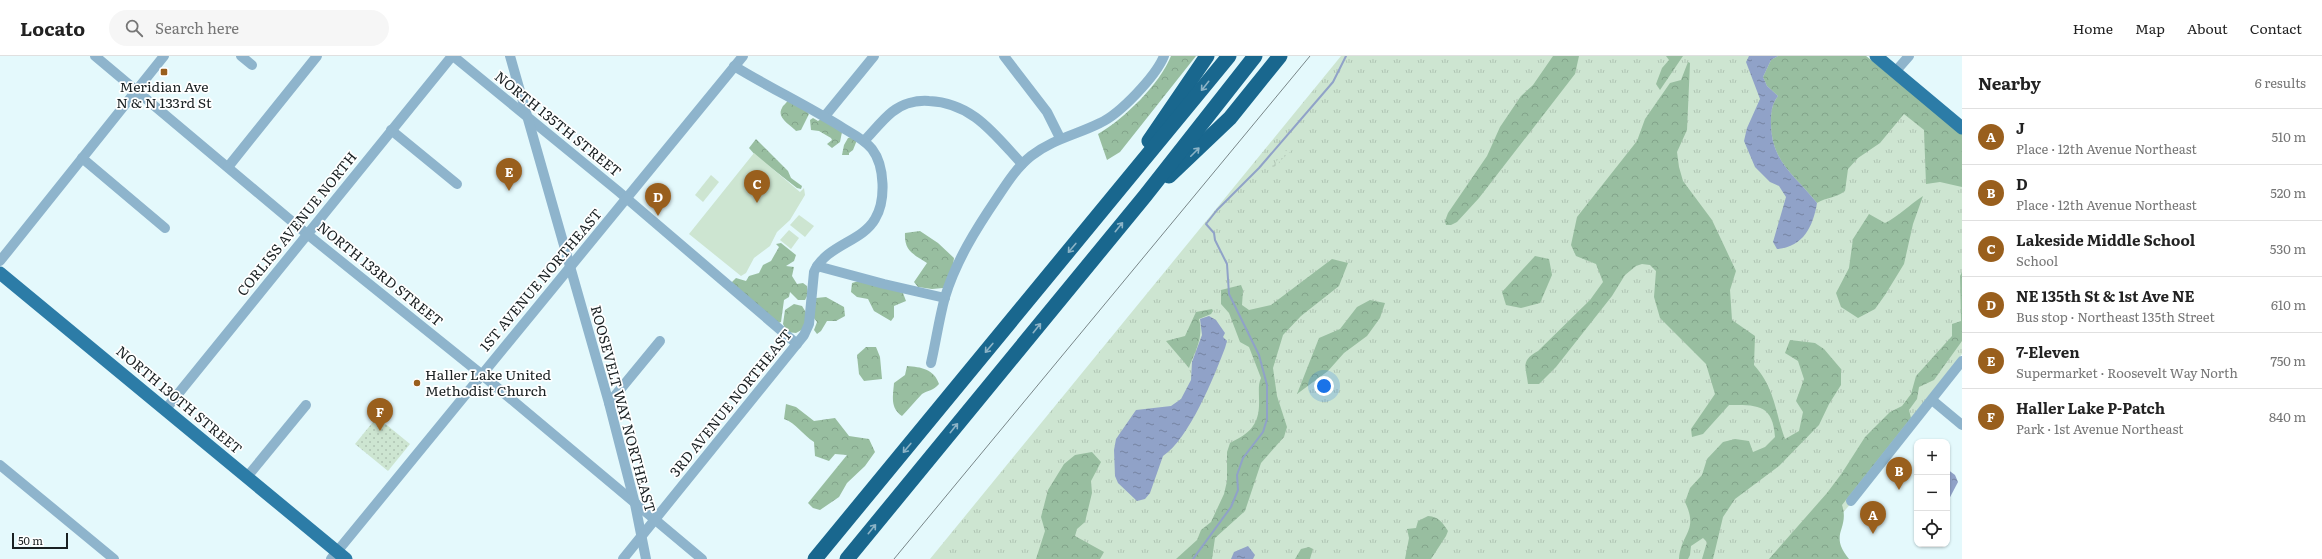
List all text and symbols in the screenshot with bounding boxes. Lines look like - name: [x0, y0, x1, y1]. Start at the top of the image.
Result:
- search box: [109, 10, 389, 46]
- text: Locato: [20, 14, 85, 42]
- text: Search here: [155, 16, 239, 39]
- icon: search: [123, 17, 145, 39]
- text: Home: [2073, 18, 2113, 38]
- text: Map: [2135, 18, 2165, 38]
- text: About: [2187, 18, 2228, 38]
- text: Contact: [2250, 18, 2302, 38]
- marker: Meridian Ave N & N 133rd St: [159, 67, 169, 77]
- street label: NORTH 135TH STREET: [491, 68, 625, 180]
- text: Nearby: [1978, 70, 2041, 95]
- text: 6 results: [2255, 73, 2306, 92]
- place label: Meridian Ave N & N 133rd St: [116, 76, 212, 112]
- one-way arrow: [1200, 81, 1209, 92]
- text: J: [2016, 116, 2025, 139]
- text: A: [1986, 127, 1996, 146]
- text: 510 m: [2271, 127, 2306, 146]
- text: Place · 12th Avenue Northeast: [2016, 139, 2197, 158]
- street label: CORLISS AVENUE NORTH: [232, 147, 361, 300]
- one-way arrow: [1190, 147, 1200, 157]
- pin: E: [496, 158, 522, 191]
- pin: C: [744, 170, 770, 203]
- text: D: [2016, 172, 2028, 195]
- pin: D: [645, 183, 671, 216]
- text: B: [1987, 183, 1995, 202]
- text: 520 m: [2270, 183, 2306, 202]
- text: Place · 12th Avenue Northeast: [2016, 195, 2197, 214]
- street label: 1ST AVENUE NORTHEAST: [475, 204, 606, 355]
- street label: NORTH 133RD STREET: [314, 216, 448, 330]
- one-way arrow: [1115, 222, 1123, 233]
- text: Lakeside Middle School: [2016, 228, 2195, 251]
- text: C: [1986, 239, 1996, 258]
- text: 530 m: [2270, 239, 2306, 258]
- one-way arrow: [1068, 243, 1077, 253]
- text: School: [2016, 251, 2058, 270]
- text: NE 135th St & 1st Ave NE: [2016, 284, 2195, 307]
- text: D: [1986, 295, 1996, 314]
- text: 610 m: [2271, 295, 2306, 314]
- street label: ROOSEVELT WAY NORTHEAST: [587, 303, 661, 515]
- text: Bus stop · Northeast 135th Street: [2016, 307, 2215, 326]
- one-way arrow: [1032, 322, 1041, 333]
- street label: 3RD AVENUE NORTHEAST: [664, 324, 796, 481]
- text: 7-Eleven: [2016, 340, 2080, 363]
- street label: NORTH 130TH STREET: [112, 341, 247, 458]
- one-way arrow: [985, 343, 994, 354]
- text: E: [1987, 351, 1995, 370]
- text: 750 m: [2270, 351, 2306, 370]
- text: Supermarket · Roosevelt Way North: [2016, 363, 2238, 382]
- place label: Haller Lake United Methodist Church: [425, 364, 551, 400]
- your location: [1314, 376, 1334, 396]
- marker: Haller Lake United Methodist Church: [412, 378, 422, 388]
- text: Haller Lake P-Patch: [2016, 396, 2165, 419]
- pin: F: [367, 398, 393, 431]
- text: F: [1987, 407, 1995, 426]
- text: 840 m: [2269, 407, 2306, 426]
- text: Park · 1st Avenue Northeast: [2016, 419, 2183, 438]
- one-way arrow: [950, 423, 958, 434]
- map controls: [1914, 439, 1950, 547]
- button: +: [1914, 439, 1950, 475]
- one-way arrow: [902, 443, 911, 454]
- pin: B: [1886, 457, 1912, 490]
- button: −: [1914, 475, 1950, 511]
- pin: A: [1860, 501, 1886, 534]
- button: locate: [1914, 511, 1950, 547]
- one-way arrow: [867, 523, 876, 534]
- scale bar: [12, 531, 68, 550]
- text: 50 m: [18, 532, 43, 548]

